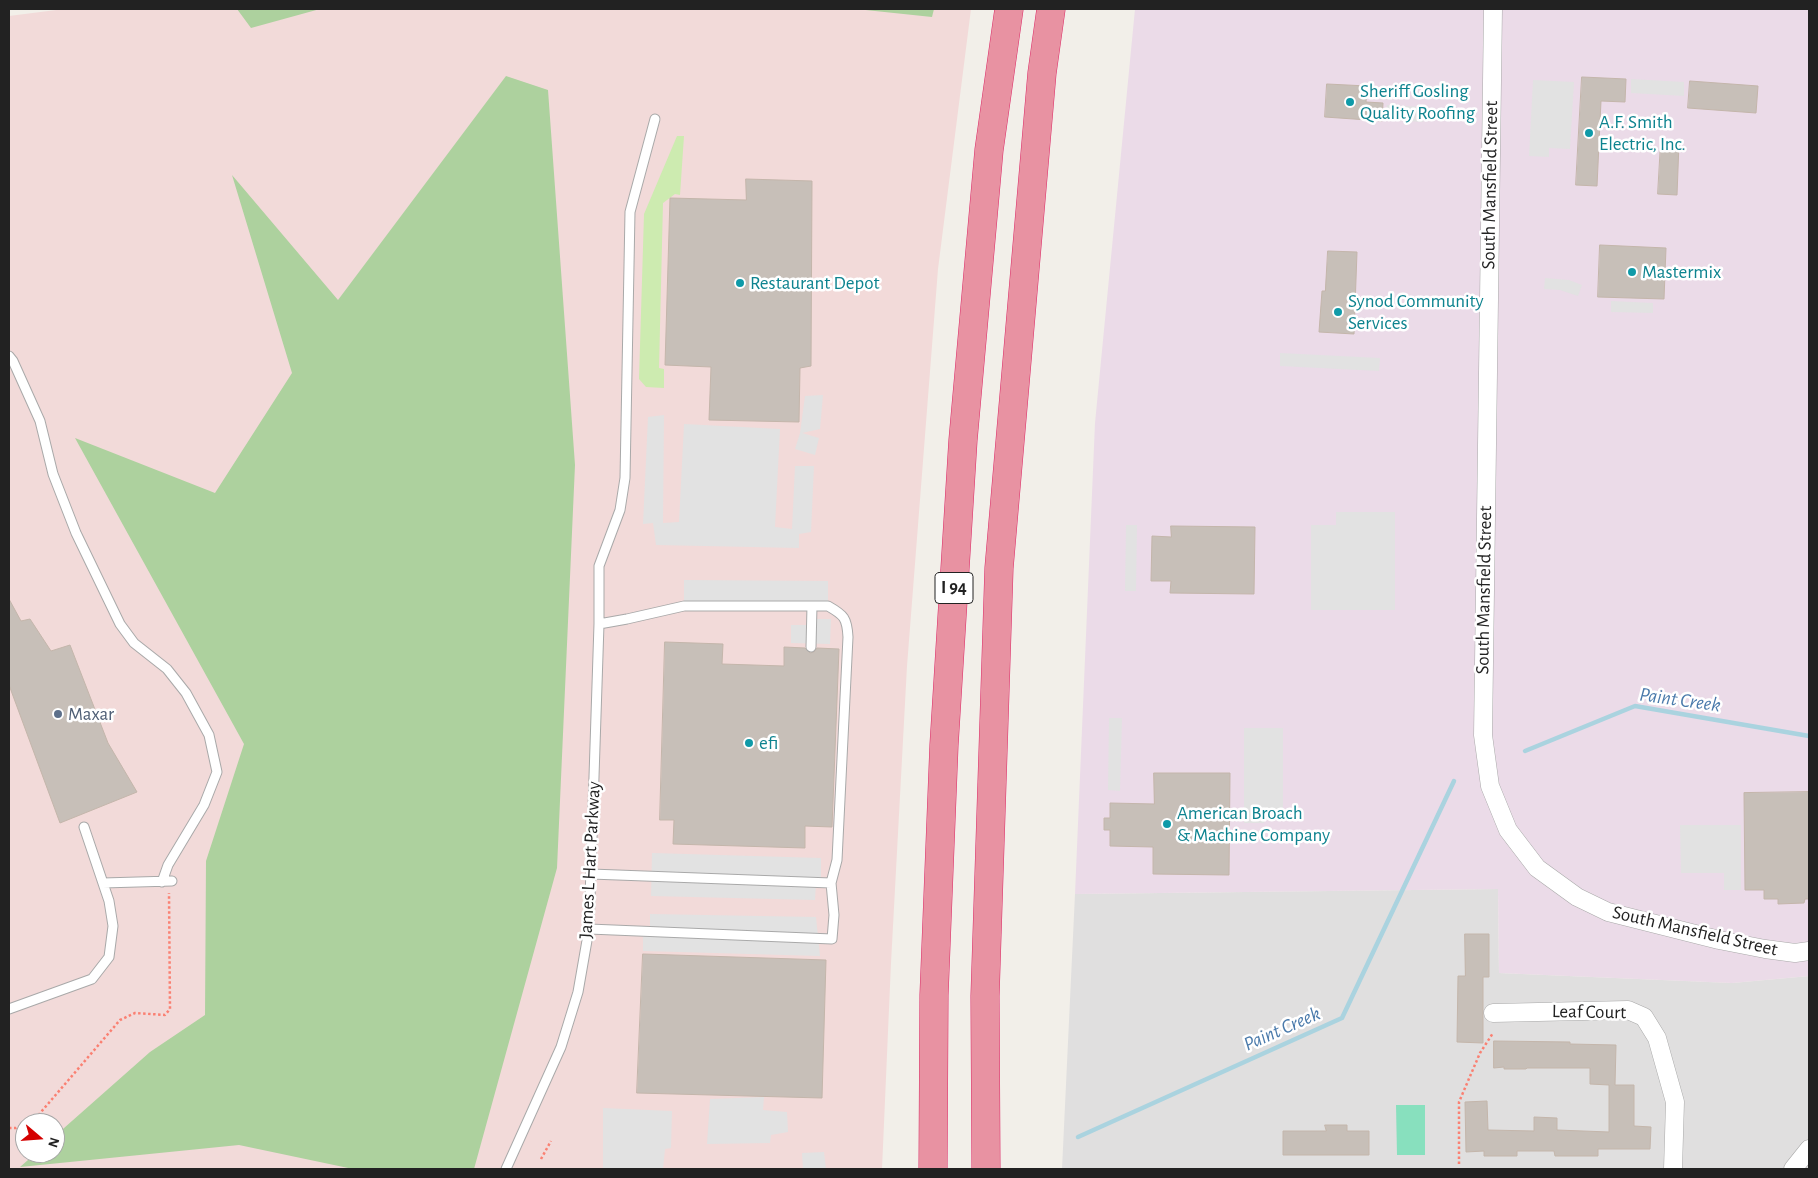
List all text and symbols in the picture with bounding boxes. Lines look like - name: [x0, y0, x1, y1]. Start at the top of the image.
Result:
- place label: Sheriff Gosling Quality Roofing: [1360, 80, 1475, 124]
- marker: Sheriff Gosling Quality Roofing: [1344, 96, 1356, 108]
- street label: South Mansfield Street: [1477, 101, 1503, 269]
- place label: A.F. Smith Electric, Inc.: [1599, 111, 1686, 155]
- marker: A.F. Smith Electric, Inc.: [1583, 127, 1595, 139]
- place label: Mastermix: [1642, 261, 1721, 283]
- marker: Mastermix: [1626, 266, 1638, 278]
- place label: Restaurant Depot: [750, 272, 880, 294]
- marker: Restaurant Depot: [734, 277, 746, 289]
- place label: Synod Community Services: [1348, 290, 1484, 334]
- marker: Synod Community Services: [1332, 306, 1344, 318]
- street label: South Mansfield Street: [1471, 506, 1497, 674]
- road number: I 94: [935, 572, 973, 604]
- water label: Paint Creek: [1638, 682, 1722, 718]
- place label: Maxar: [68, 703, 114, 725]
- marker: Maxar: [52, 708, 64, 720]
- place label: efi: [759, 732, 778, 754]
- marker: efi: [743, 737, 755, 749]
- street label: James L Hart Parkway: [574, 781, 606, 939]
- place label: American Broach & Machine Company: [1177, 802, 1330, 846]
- marker: American Broach & Machine Company: [1161, 818, 1173, 830]
- street label: South Mansfield Street: [1610, 901, 1780, 961]
- street label: Leaf Court: [1552, 1000, 1626, 1024]
- water label: Paint Creek: [1240, 1001, 1324, 1057]
- north arrow: [15, 1113, 65, 1163]
- text: N: [45, 1136, 61, 1149]

